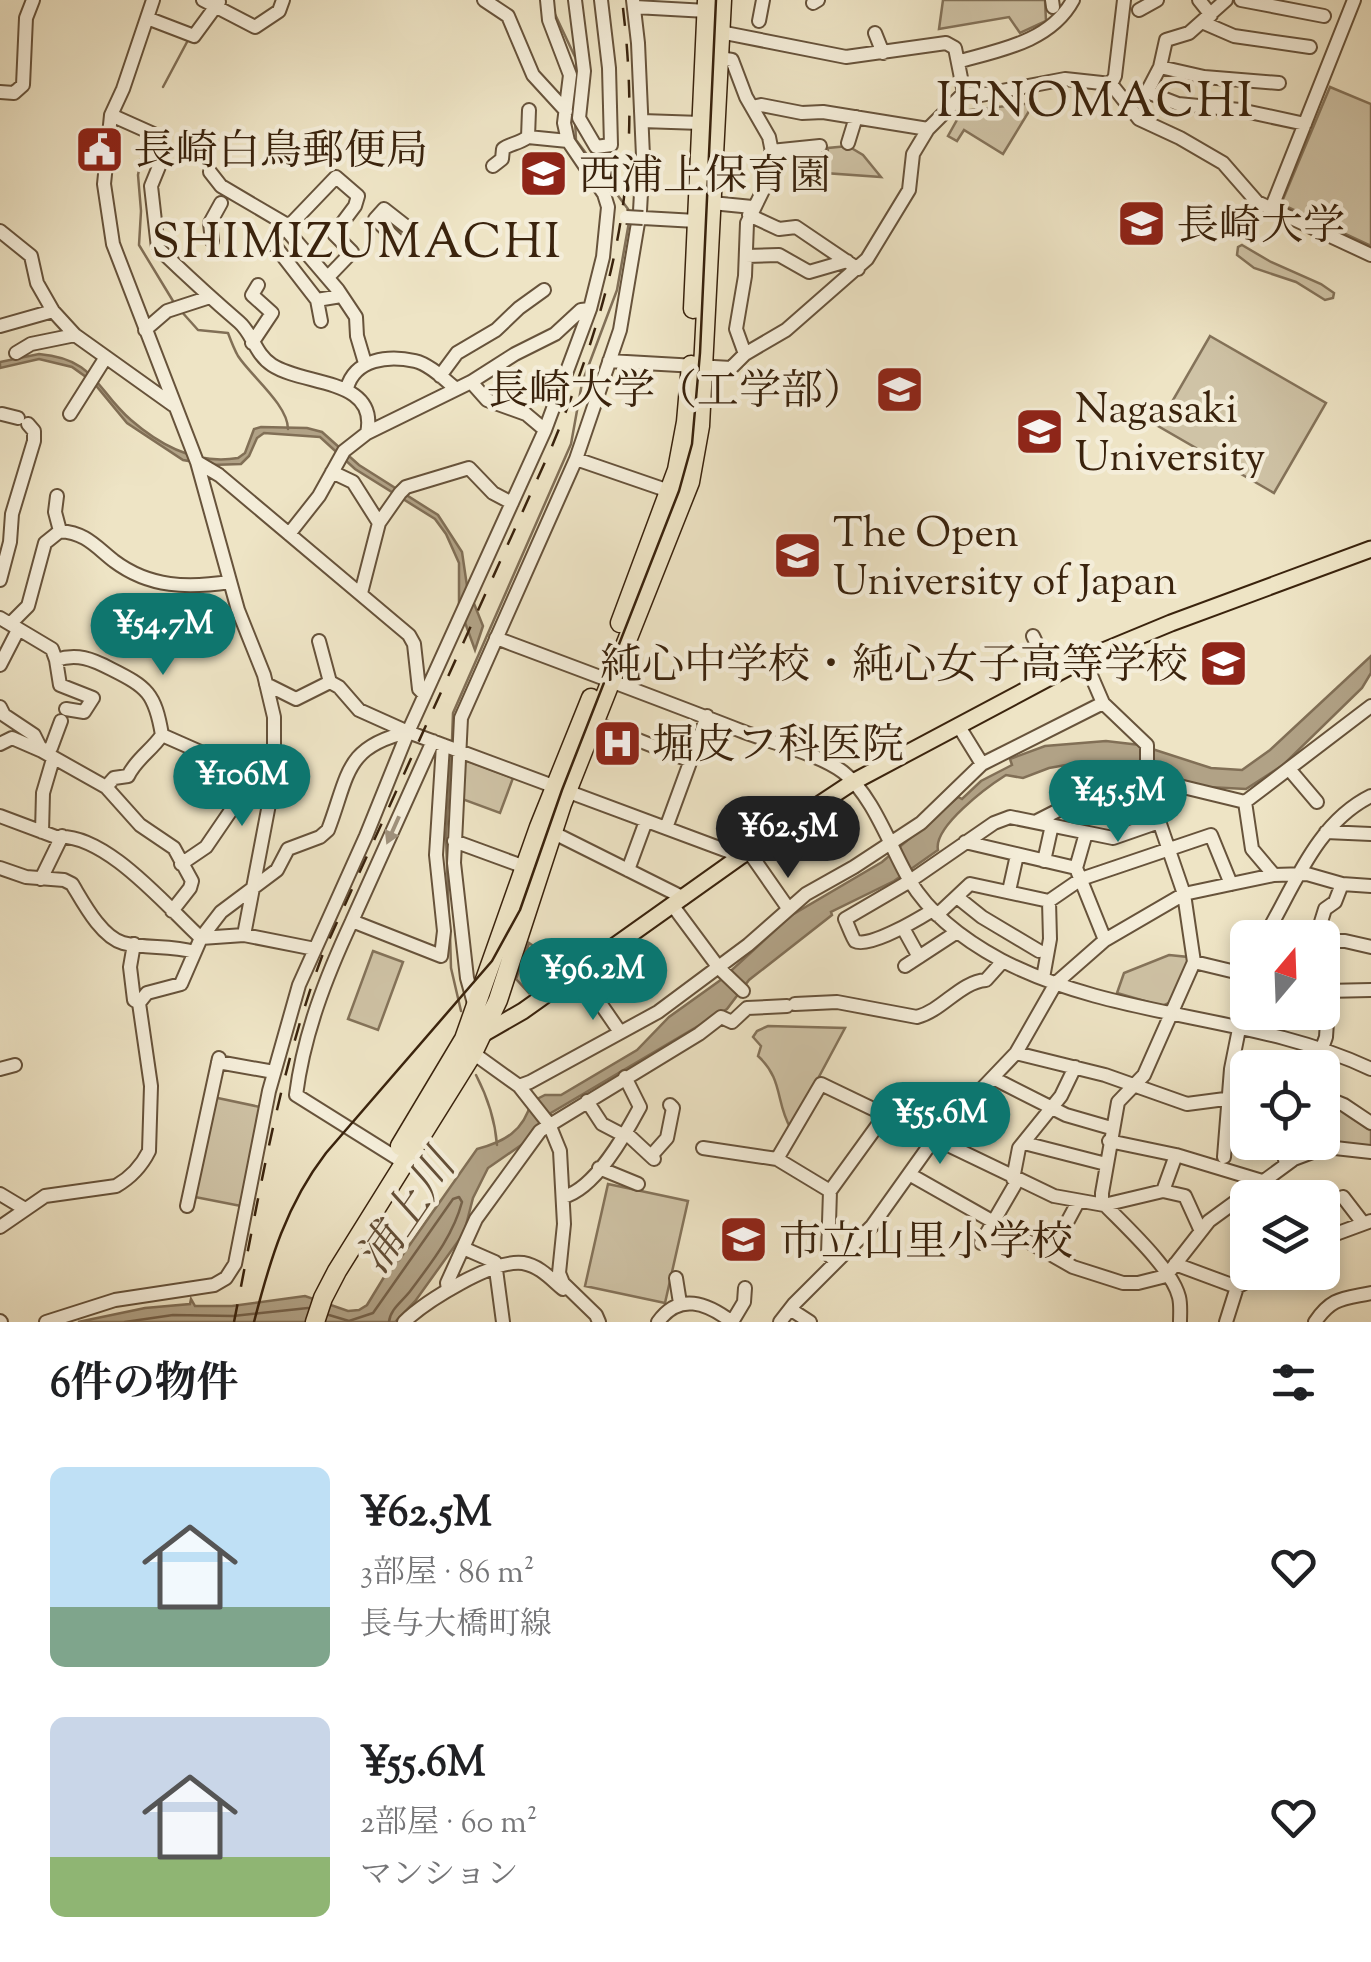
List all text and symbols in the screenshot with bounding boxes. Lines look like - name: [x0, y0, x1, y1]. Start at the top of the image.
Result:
- district label: IENOMACHI: [937, 70, 1255, 139]
- public building icon: 長崎白鳥郵便局: [73, 123, 125, 175]
- place label: 長崎白鳥郵便局: [134, 124, 428, 184]
- school or university icon: 西浦上保育園: [518, 148, 570, 200]
- place label: 西浦上保育園: [579, 149, 831, 209]
- school or university icon: 長崎大学: [1116, 198, 1168, 250]
- place label: 長崎大学: [1177, 199, 1345, 259]
- district label: SHIMIZUMACHI: [151, 211, 563, 280]
- school or university icon: 長崎大学（工学部）: [874, 363, 926, 415]
- place label: 長崎大学（工学部）: [487, 364, 865, 424]
- place label: Nagasaki University: [1075, 382, 1265, 490]
- school or university icon: Nagasaki University: [1014, 405, 1066, 457]
- place label: The Open University of Japan: [833, 506, 1177, 614]
- school or university icon: The Open University of Japan: [772, 529, 824, 581]
- pin: ¥54.7M: [82, 593, 244, 678]
- text: ¥54.7M: [113, 602, 213, 648]
- school or university icon: 純心中学校・純心女子高等学校: [1197, 637, 1249, 689]
- place label: 純心中学校・純心女子高等学校: [600, 638, 1188, 698]
- hospital icon: 堀皮フ科医院: [591, 717, 643, 769]
- place label: 堀皮フ科医院: [652, 718, 904, 778]
- pin: ¥106M: [172, 744, 312, 829]
- text: ¥106M: [195, 753, 289, 799]
- pin: ¥45.5M: [1037, 760, 1199, 845]
- text: ¥45.5M: [1071, 769, 1165, 815]
- pin: ¥62.5M: [707, 796, 869, 881]
- text: ¥62.5M: [738, 805, 838, 851]
- one-way arrow: [385, 815, 401, 845]
- north arrow: [1230, 920, 1340, 1030]
- map controls: [1230, 920, 1340, 1290]
- pin: ¥96.2M: [512, 938, 674, 1023]
- text: ¥96.2M: [541, 947, 645, 993]
- button: locate: [1230, 1050, 1340, 1160]
- pin: ¥55.6M: [859, 1082, 1021, 1167]
- text: ¥55.6M: [892, 1091, 988, 1137]
- water label: 浦上川: [345, 1136, 477, 1288]
- button: layers: [1230, 1180, 1340, 1290]
- school or university icon: 市立山里小学校: [718, 1214, 770, 1266]
- place label: 市立山里小学校: [779, 1215, 1073, 1275]
- icon: filters: [1266, 1355, 1321, 1410]
- text: 6件の物件: [50, 1356, 239, 1416]
- text: ¥62.5M: [360, 1485, 492, 1545]
- icon: home: [130, 1507, 250, 1627]
- icon: heart: [1266, 1540, 1321, 1595]
- text: 3部屋 · 86 m²: [360, 1551, 535, 1597]
- text: 長与大橋町線: [360, 1603, 552, 1649]
- text: ¥55.6M: [360, 1735, 485, 1795]
- icon: home: [130, 1757, 250, 1877]
- icon: heart: [1266, 1790, 1321, 1845]
- text: 2部屋 · 60 m²: [360, 1801, 538, 1847]
- text: マンション: [360, 1853, 519, 1899]

